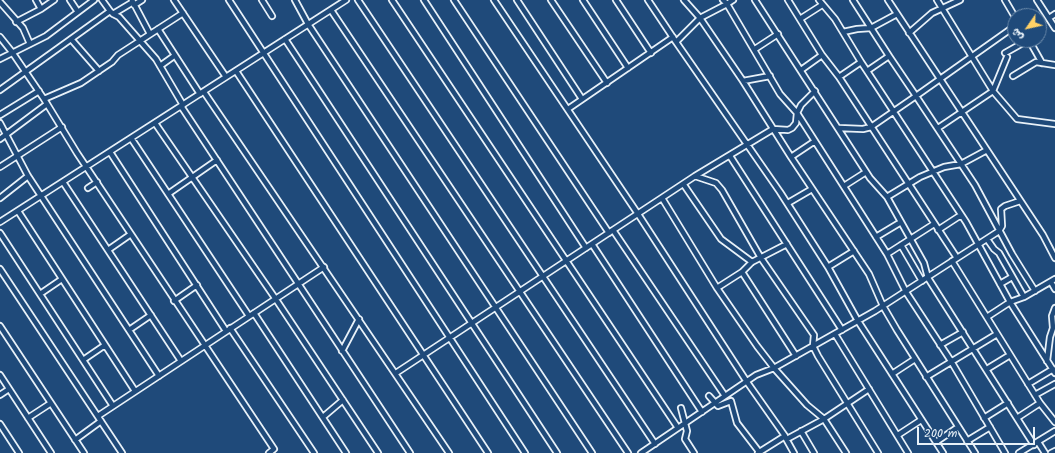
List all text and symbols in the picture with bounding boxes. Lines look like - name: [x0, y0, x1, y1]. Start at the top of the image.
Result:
- north arrow: [1007, 8, 1047, 48]
- text: ش: [1007, 24, 1029, 44]
- scale bar: [919, 419, 1037, 445]
- text: 200 m: [924, 424, 957, 443]

